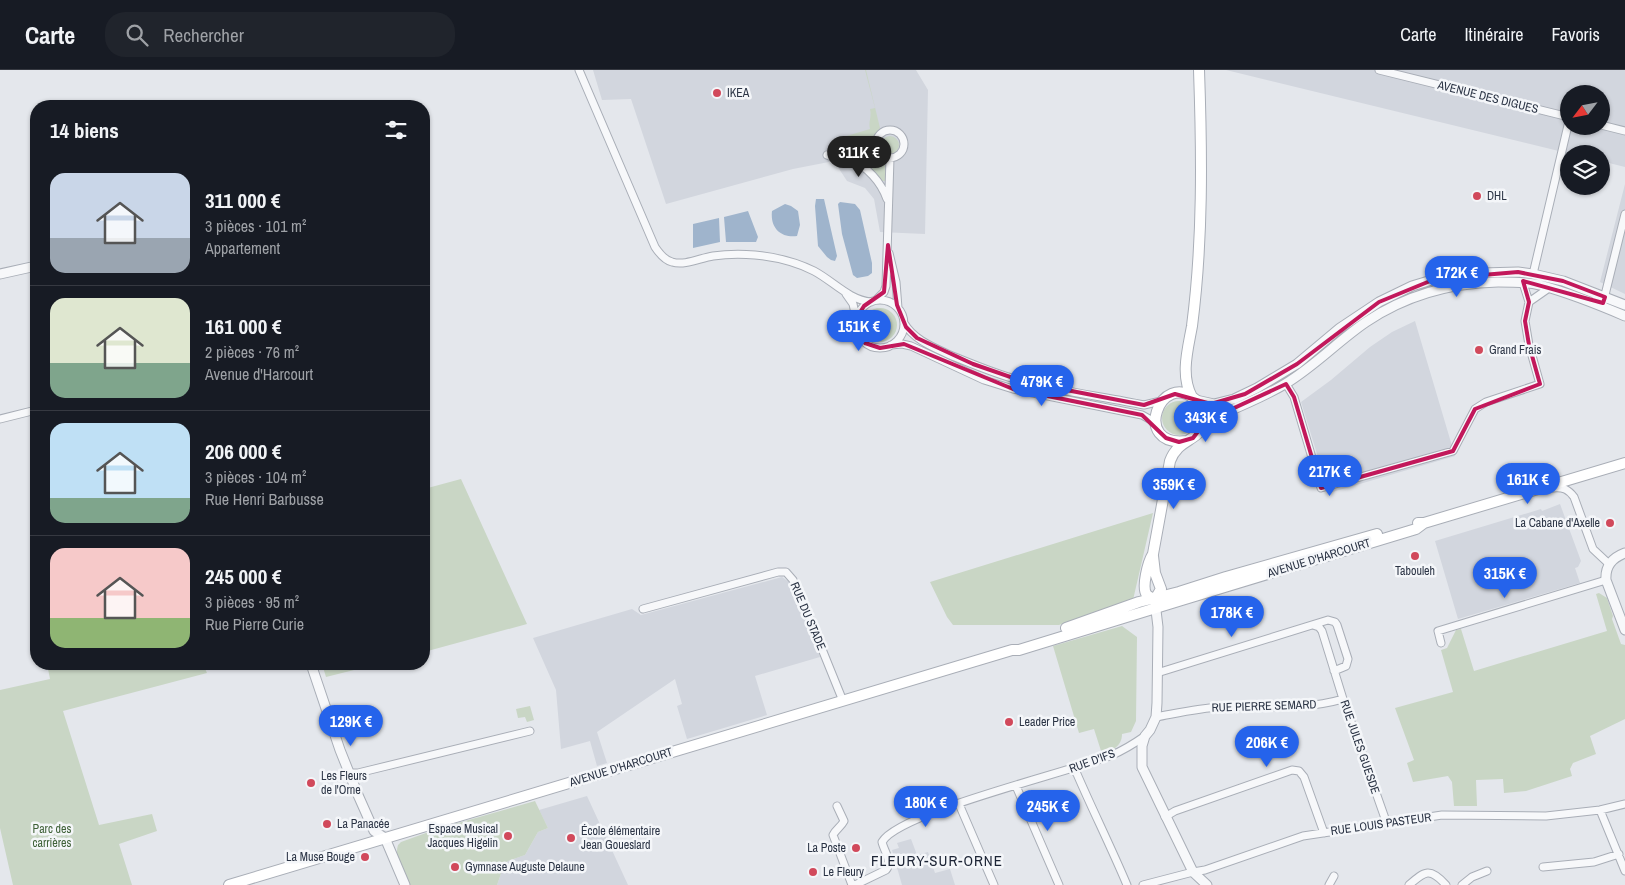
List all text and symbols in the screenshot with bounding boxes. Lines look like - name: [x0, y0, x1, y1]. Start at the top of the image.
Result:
- search box: [105, 12, 455, 57]
- text: Carte: [25, 19, 75, 51]
- icon: search: [123, 21, 151, 49]
- text: Rechercher: [163, 22, 244, 48]
- text: Carte: [1400, 22, 1436, 47]
- text: Itinéraire: [1464, 22, 1524, 47]
- text: Favoris: [1552, 22, 1600, 47]
- street label: AVENUE DES DIGUES: [1435, 77, 1540, 117]
- place label: IKEA: [727, 85, 750, 101]
- north arrow: [1560, 85, 1610, 135]
- map controls: [1560, 85, 1610, 195]
- marker: IKEA: [711, 87, 723, 99]
- text: 14 biens: [50, 116, 119, 145]
- icon: filters: [382, 116, 410, 144]
- pin: 311K €: [818, 136, 900, 178]
- text: 311K €: [838, 141, 880, 163]
- button: layers: [1560, 145, 1610, 195]
- text: 311 000 €: [205, 186, 281, 215]
- place label: DHL: [1487, 188, 1507, 204]
- marker: DHL: [1471, 190, 1483, 202]
- icon: home: [90, 193, 150, 253]
- text: 3 pièces · 101 m²: [205, 215, 306, 237]
- text: Appartement: [205, 237, 280, 259]
- pin: 172K €: [1416, 256, 1498, 298]
- text: 172K €: [1436, 261, 1478, 283]
- pin: 151K €: [818, 310, 900, 352]
- text: 161 000 €: [205, 312, 282, 341]
- text: 151K €: [838, 315, 880, 337]
- icon: home: [90, 318, 150, 378]
- text: 2 pièces · 76 m²: [205, 341, 299, 363]
- place label: Grand Frais: [1489, 342, 1542, 358]
- marker: Grand Frais: [1473, 344, 1485, 356]
- text: Avenue d'Harcourt: [205, 363, 313, 385]
- pin: 479K €: [1001, 364, 1083, 407]
- text: 479K €: [1021, 370, 1063, 392]
- pin: 343K €: [1165, 400, 1247, 443]
- text: 343K €: [1185, 406, 1227, 428]
- text: 206 000 €: [205, 437, 282, 466]
- icon: home: [90, 443, 150, 503]
- pin: 217K €: [1289, 454, 1371, 497]
- text: 217K €: [1309, 460, 1351, 482]
- pin: 161K €: [1487, 462, 1569, 505]
- text: 3 pièces · 104 m²: [205, 466, 306, 488]
- pin: 359K €: [1133, 468, 1215, 510]
- text: 161K €: [1507, 468, 1549, 490]
- text: 359K €: [1153, 473, 1195, 495]
- text: Rue Henri Barbusse: [205, 488, 324, 510]
- place label: La Cabane d'Axelle: [1515, 515, 1600, 531]
- marker: La Cabane d'Axelle: [1604, 517, 1616, 529]
- street label: AVENUE D'HARCOURT: [1265, 535, 1373, 582]
- marker: Tabouleh: [1409, 550, 1421, 562]
- pin: 315K €: [1464, 556, 1546, 599]
- text: 245 000 €: [205, 562, 282, 591]
- text: 315K €: [1484, 562, 1526, 584]
- place label: Tabouleh: [1395, 563, 1435, 579]
- icon: home: [90, 568, 150, 628]
- street label: RUE DU STADE: [786, 579, 830, 653]
- text: 3 pièces · 95 m²: [205, 591, 299, 613]
- pin: 178K €: [1191, 596, 1273, 638]
- text: 178K €: [1211, 601, 1253, 623]
- text: Rue Pierre Curie: [205, 613, 304, 635]
- street label: RUE PIERRE SEMARD: [1211, 696, 1317, 716]
- street label: RUE JULES GUESDE: [1336, 698, 1384, 796]
- pin: 129K €: [310, 704, 392, 747]
- text: 129K €: [330, 710, 372, 732]
- place label: Leader Price: [1019, 714, 1075, 730]
- marker: Leader Price: [1003, 716, 1015, 728]
- pin: 206K €: [1226, 726, 1308, 768]
- text: 206K €: [1246, 731, 1288, 753]
- street label: AVENUE D'HARCOURT: [567, 744, 675, 791]
- street label: RUE D'IFS: [1067, 745, 1118, 777]
- place label: Les Fleurs de l'Orne: [321, 768, 367, 798]
- marker: Les Fleurs de l'Orne: [305, 777, 317, 789]
- pin: 180K €: [885, 786, 967, 828]
- pin: 245K €: [1007, 790, 1089, 832]
- text: 180K €: [905, 791, 947, 813]
- text: 245K €: [1027, 795, 1069, 817]
- street label: RUE LOUIS PASTEUR: [1330, 809, 1432, 839]
- place label: La Panacée: [337, 816, 390, 832]
- marker: La Panacée: [321, 818, 333, 830]
- park label: Parc des carrières: [33, 821, 71, 851]
- place label: Espace Musical Jacques Higelin: [427, 821, 498, 851]
- place label: École élémentaire Jean Goueslard: [581, 823, 660, 853]
- marker: Espace Musical Jacques Higelin: [502, 830, 514, 842]
- marker: École élémentaire Jean Goueslard: [565, 832, 577, 844]
- place label: La Poste: [807, 840, 846, 856]
- marker: La Poste: [850, 842, 862, 854]
- place label: La Muse Bouge: [286, 849, 355, 865]
- district label: FLEURY-SUR-ORNE: [871, 850, 1003, 871]
- marker: La Muse Bouge: [359, 851, 371, 863]
- place label: Gymnase Auguste Delaune: [465, 859, 585, 875]
- marker: Gymnase Auguste Delaune: [449, 861, 461, 873]
- place label: Le Fleury: [823, 864, 864, 880]
- marker: Le Fleury: [807, 866, 819, 878]

